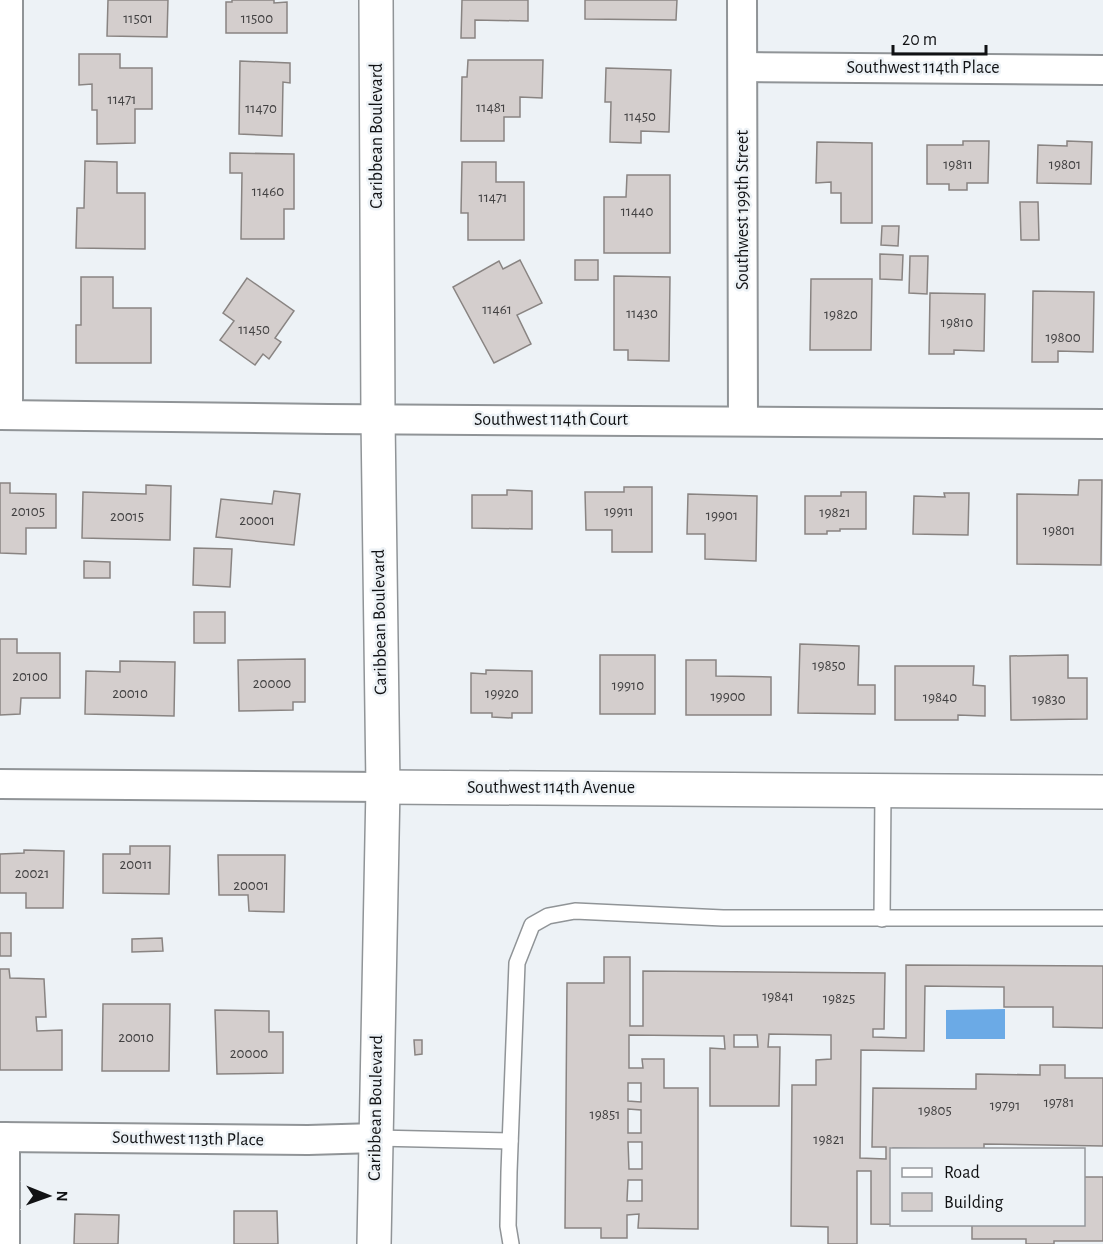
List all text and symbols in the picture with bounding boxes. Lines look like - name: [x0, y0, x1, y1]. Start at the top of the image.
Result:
- house number: 11501: [123, 11, 153, 26]
- house number: 11500: [241, 11, 273, 26]
- scale bar: [893, 18, 986, 56]
- text: 20 m: [902, 31, 937, 49]
- street label: Southwest 114th Place: [847, 59, 999, 77]
- street label: Caribbean Boulevard: [368, 63, 386, 209]
- house number: 11471: [108, 92, 136, 107]
- house number: 11481: [476, 100, 506, 115]
- house number: 11470: [245, 101, 277, 116]
- house number: 11450: [624, 109, 656, 124]
- street label: Southwest 199th Street: [734, 130, 752, 290]
- house number: 19811: [943, 157, 973, 172]
- house number: 19801: [1049, 157, 1081, 172]
- house number: 11460: [252, 184, 284, 199]
- house number: 11471: [479, 190, 507, 205]
- house number: 11440: [621, 204, 653, 219]
- house number: 11461: [482, 302, 512, 317]
- house number: 11430: [626, 306, 658, 321]
- house number: 19820: [824, 307, 858, 322]
- house number: 19810: [941, 315, 973, 330]
- house number: 11450: [238, 322, 270, 337]
- house number: 19800: [1045, 330, 1081, 345]
- street label: Southwest 114th Court: [474, 411, 628, 429]
- house number: 20105: [11, 504, 45, 519]
- house number: 19911: [604, 504, 634, 519]
- house number: 19821: [819, 505, 851, 520]
- house number: 19901: [706, 508, 738, 523]
- house number: 20015: [110, 509, 144, 524]
- house number: 20001: [239, 513, 275, 528]
- house number: 19801: [1043, 523, 1075, 538]
- street label: Caribbean Boulevard: [370, 549, 390, 695]
- house number: 19850: [812, 658, 846, 673]
- house number: 20100: [12, 669, 48, 684]
- house number: 20000: [253, 676, 291, 691]
- house number: 19910: [612, 678, 644, 693]
- house number: 20010: [112, 686, 148, 701]
- house number: 19920: [485, 686, 519, 701]
- house number: 19900: [710, 689, 746, 704]
- house number: 19840: [923, 690, 957, 705]
- house number: 19830: [1032, 692, 1066, 707]
- street label: Southwest 114th Avenue: [467, 779, 635, 797]
- house number: 20011: [120, 857, 153, 872]
- house number: 20021: [15, 866, 49, 881]
- house number: 20001: [233, 878, 269, 893]
- house number: 19841: [762, 989, 794, 1004]
- house number: 19825: [823, 991, 855, 1006]
- house number: 20010: [118, 1030, 154, 1045]
- street label: Caribbean Boulevard: [366, 1035, 386, 1181]
- house number: 20000: [230, 1046, 268, 1061]
- house number: 19781: [1044, 1095, 1074, 1110]
- house number: 19791: [990, 1098, 1020, 1113]
- house number: 19805: [918, 1103, 952, 1118]
- house number: 19851: [590, 1107, 620, 1122]
- street label: Southwest 113th Place: [112, 1129, 264, 1149]
- house number: 19821: [813, 1132, 845, 1147]
- legend: [890, 1148, 1085, 1226]
- text: Road: [944, 1164, 980, 1182]
- north arrow: [18, 1166, 78, 1226]
- text: N: [54, 1191, 70, 1202]
- text: Building: [944, 1194, 1004, 1212]

